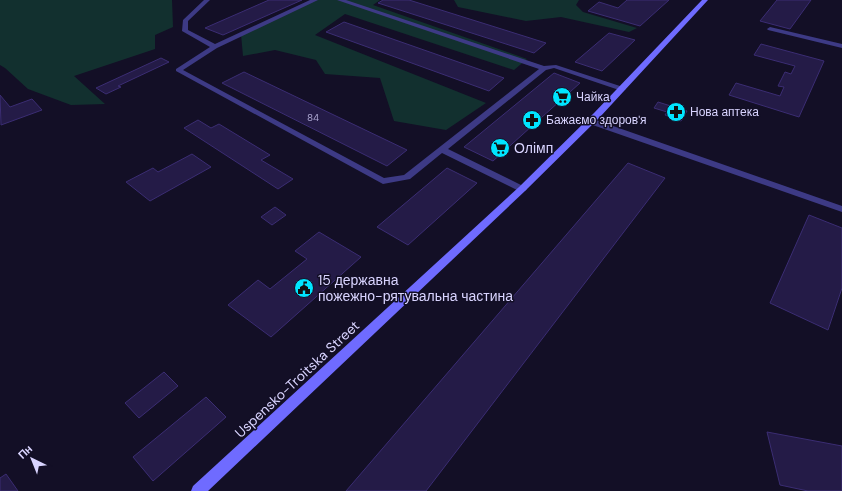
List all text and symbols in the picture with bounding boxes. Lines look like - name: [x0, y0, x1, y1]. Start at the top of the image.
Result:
- supermarket icon: Чайка: [551, 86, 573, 108]
- place label: Чайка: [576, 89, 610, 105]
- pharmacy icon: Нова аптека: [665, 101, 687, 123]
- place label: Нова аптека: [690, 104, 759, 120]
- pharmacy icon: Бажаємо здоров'я: [521, 109, 543, 131]
- house number: 84: [307, 111, 319, 124]
- place label: Бажаємо здоров'я: [546, 112, 647, 128]
- supermarket icon: Олімп: [489, 137, 511, 159]
- place label: Олімп: [514, 139, 553, 157]
- place label: 15 державна пожежно-рятувальна частина: [318, 271, 513, 305]
- public building icon: 15 державна пожежно-рятувальна частина: [293, 277, 315, 299]
- street label: Uspensko-Troitska Street: [231, 317, 363, 441]
- north arrow: [12, 439, 52, 479]
- text: Пн: [15, 442, 35, 462]

